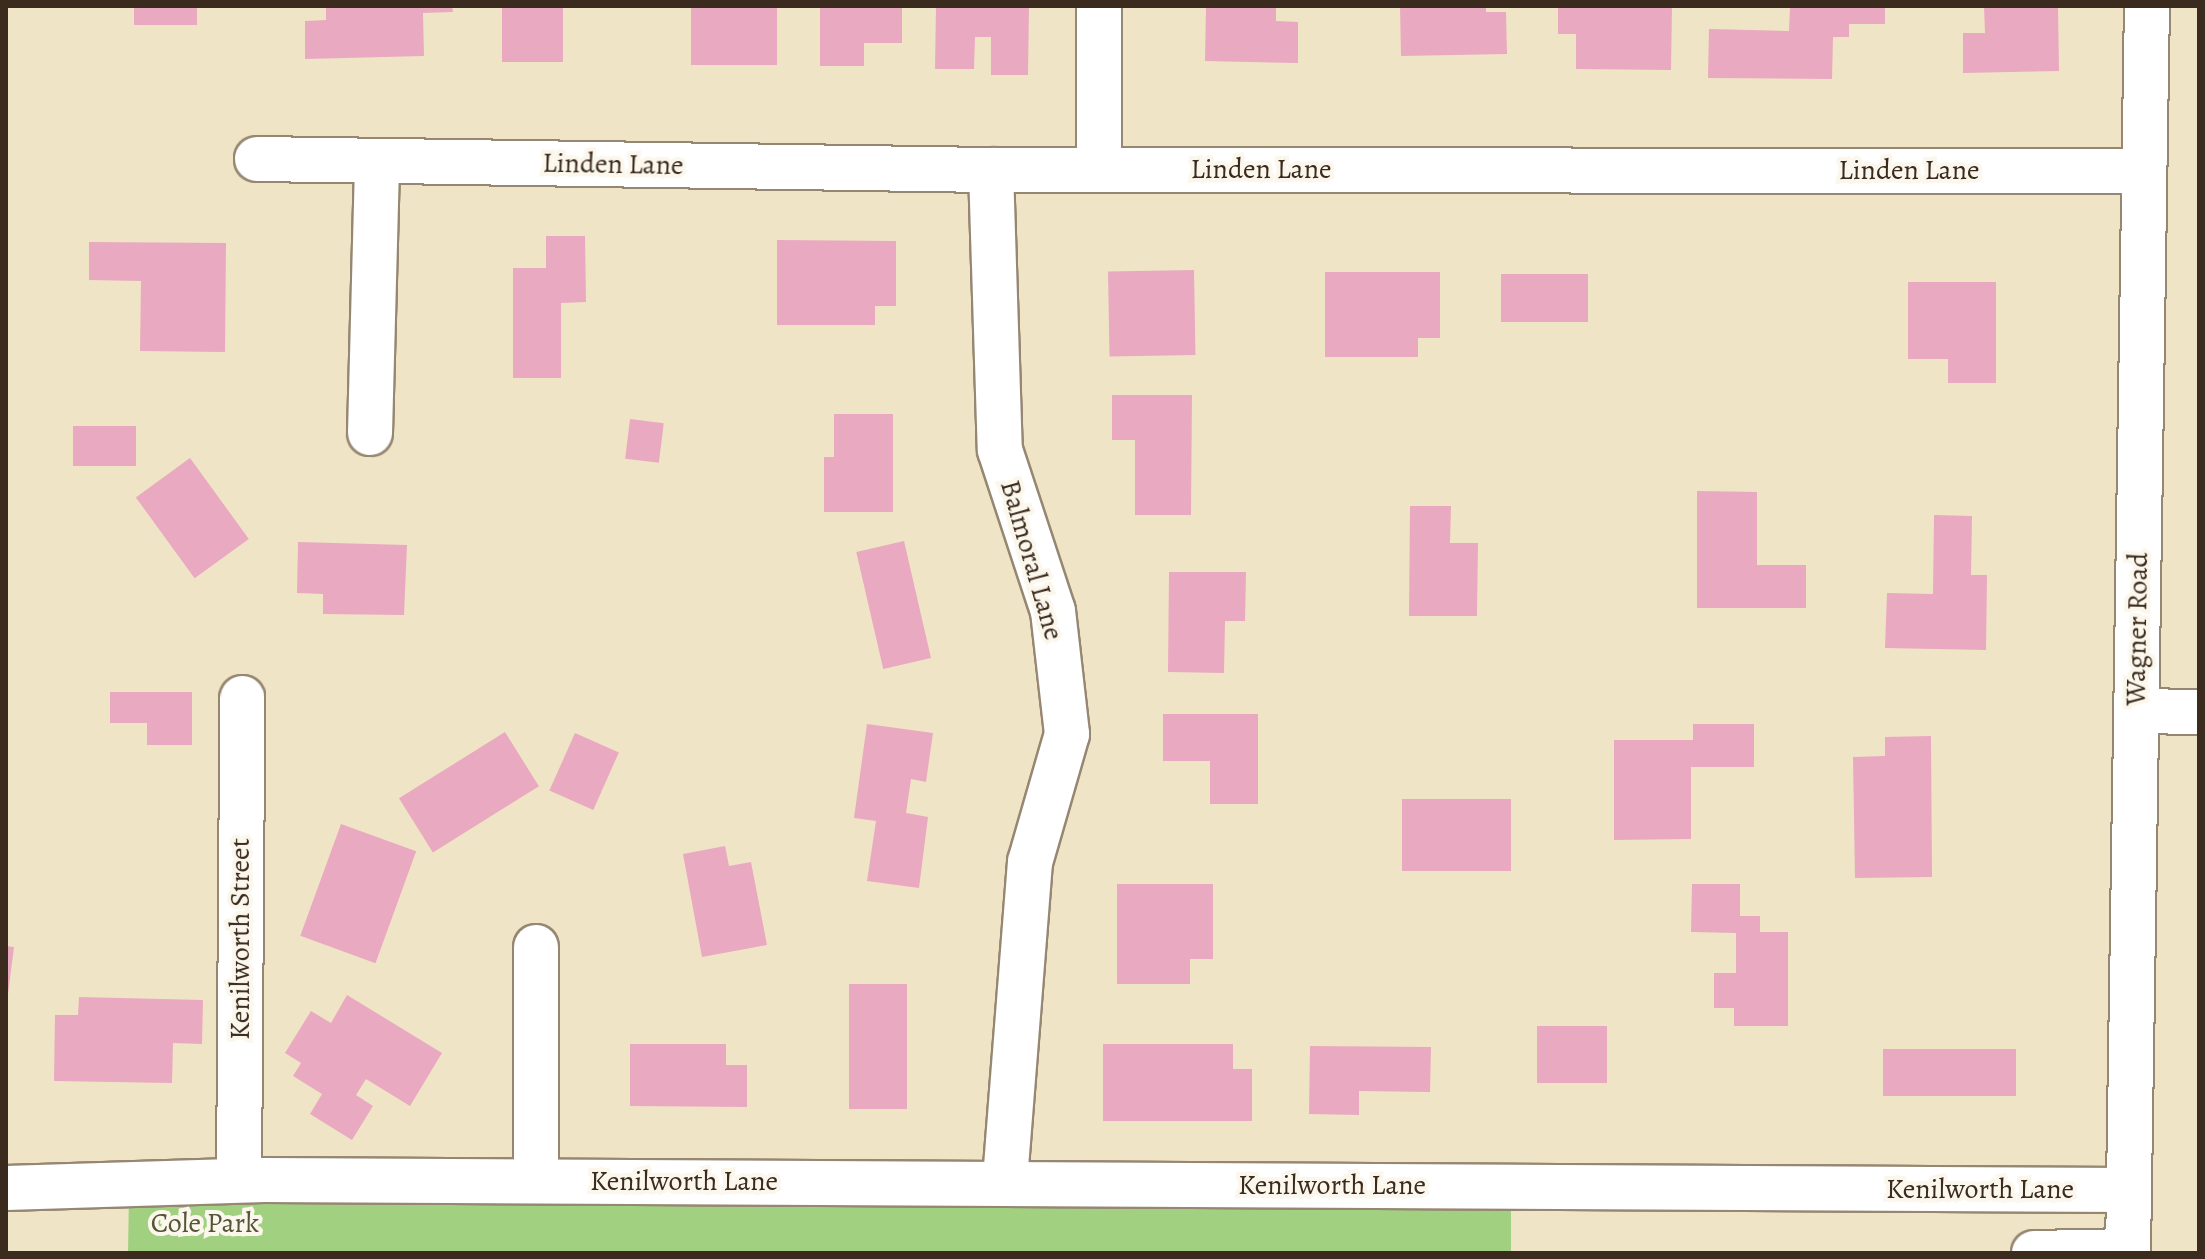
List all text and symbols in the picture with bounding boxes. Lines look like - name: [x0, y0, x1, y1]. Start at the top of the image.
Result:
- street label: Linden Lane: [542, 146, 684, 182]
- street label: Linden Lane: [1190, 152, 1332, 186]
- street label: Linden Lane: [1838, 153, 1980, 187]
- street label: Balmoral Lane: [993, 476, 1071, 644]
- street label: Wagner Road: [2119, 552, 2155, 706]
- street label: Kenilworth Street: [223, 838, 257, 1040]
- street label: Kenilworth Lane: [590, 1164, 778, 1198]
- street label: Kenilworth Lane: [1238, 1168, 1426, 1202]
- street label: Kenilworth Lane: [1886, 1172, 2074, 1206]
- park label: Cole Park: [151, 1206, 259, 1240]

